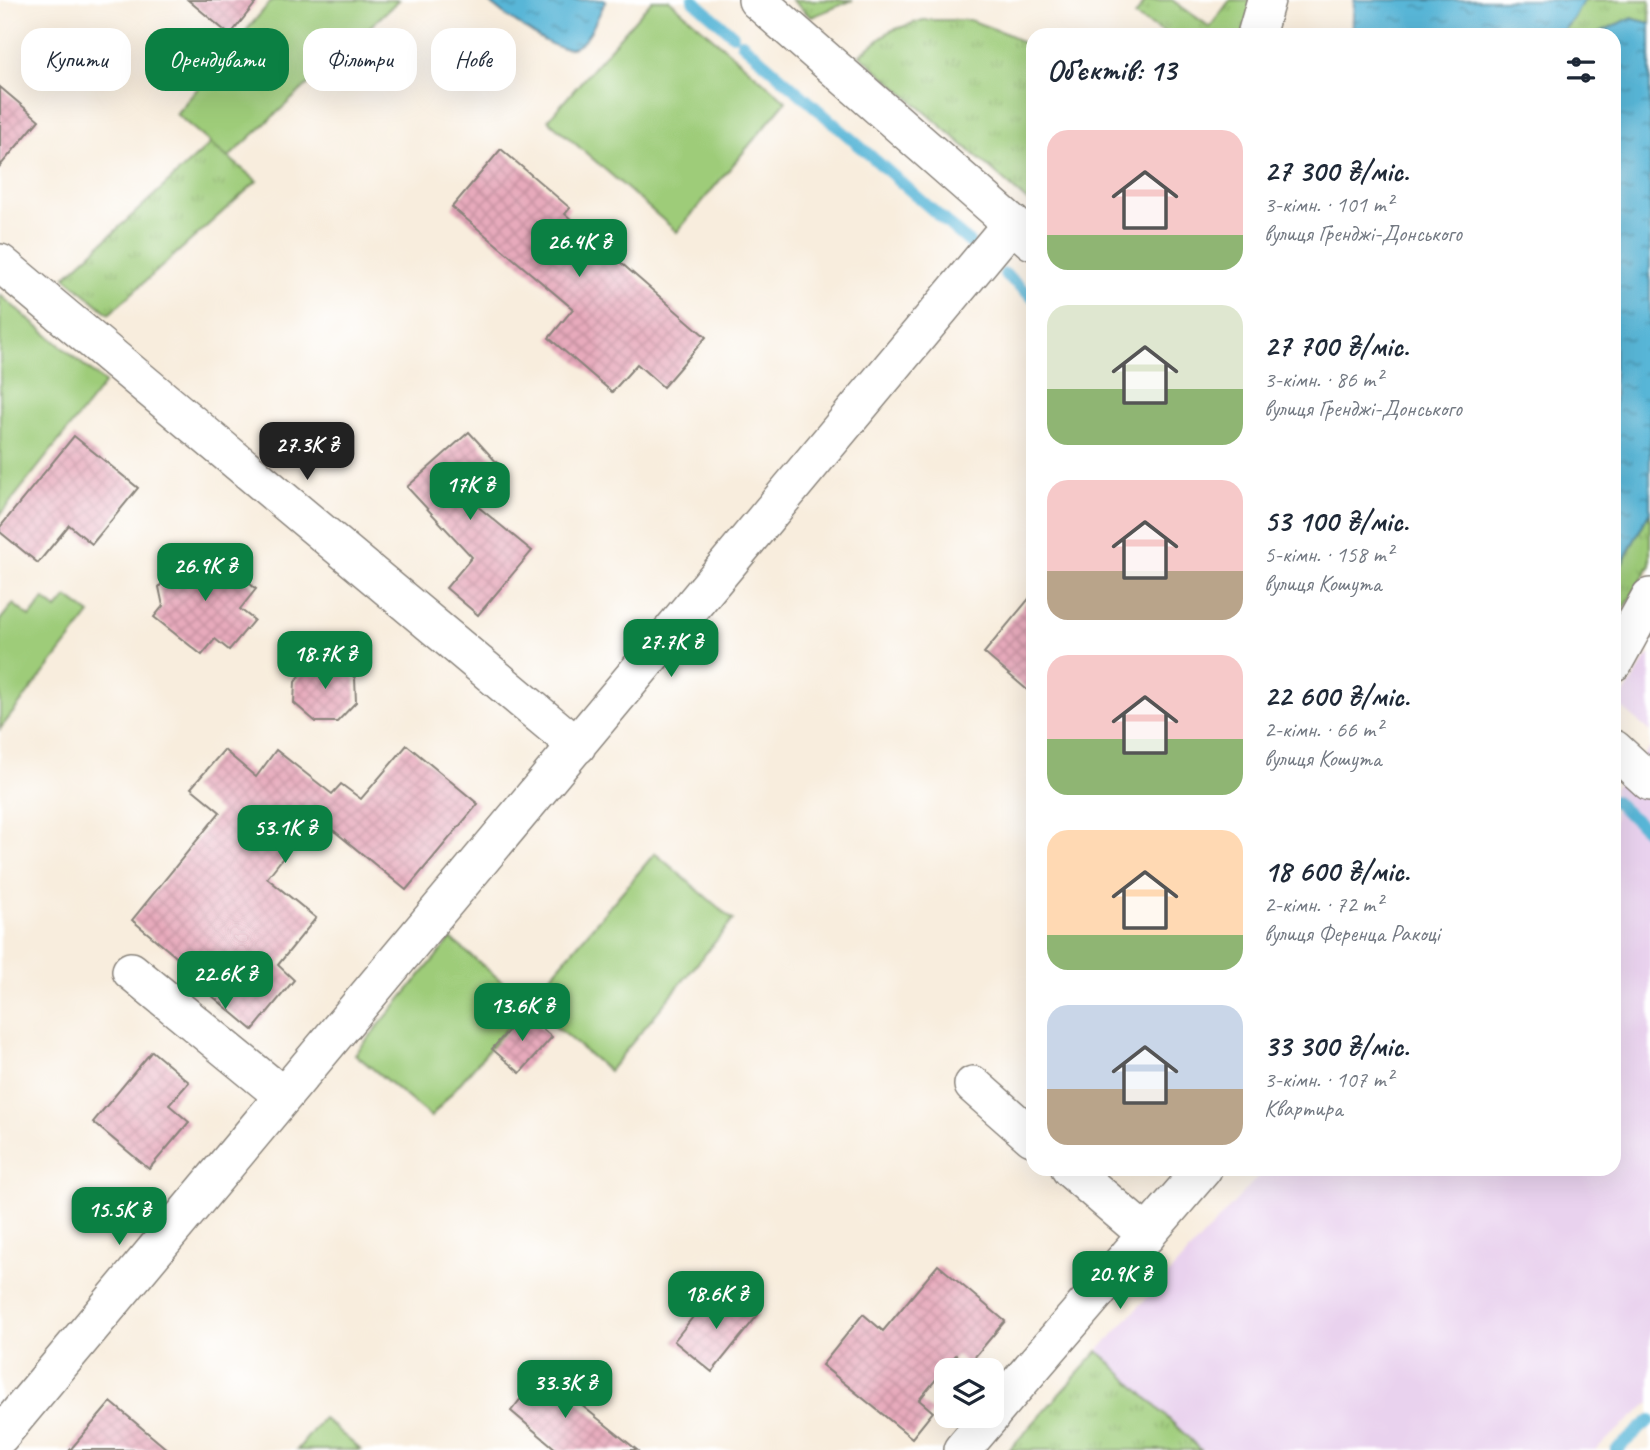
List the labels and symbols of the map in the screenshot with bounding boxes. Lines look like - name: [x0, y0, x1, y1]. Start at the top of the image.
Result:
- pin: 26.4K ₴: [514, 219, 644, 279]
- pin: 27.3K ₴: [242, 422, 372, 482]
- pin: 17K ₴: [421, 462, 519, 522]
- pin: 26.9K ₴: [140, 544, 270, 603]
- pin: 27.7K ₴: [606, 620, 736, 679]
- pin: 18.7K ₴: [260, 632, 390, 691]
- pin: 53.1K ₴: [220, 806, 350, 865]
- pin: 22.6K ₴: [160, 951, 290, 1011]
- pin: 13.6K ₴: [457, 984, 587, 1043]
- pin: 15.5K ₴: [54, 1188, 184, 1247]
- pin: 20.9K ₴: [1055, 1252, 1185, 1311]
- pin: 18.6K ₴: [651, 1272, 781, 1331]
- pin: 33.3K ₴: [500, 1360, 630, 1420]

